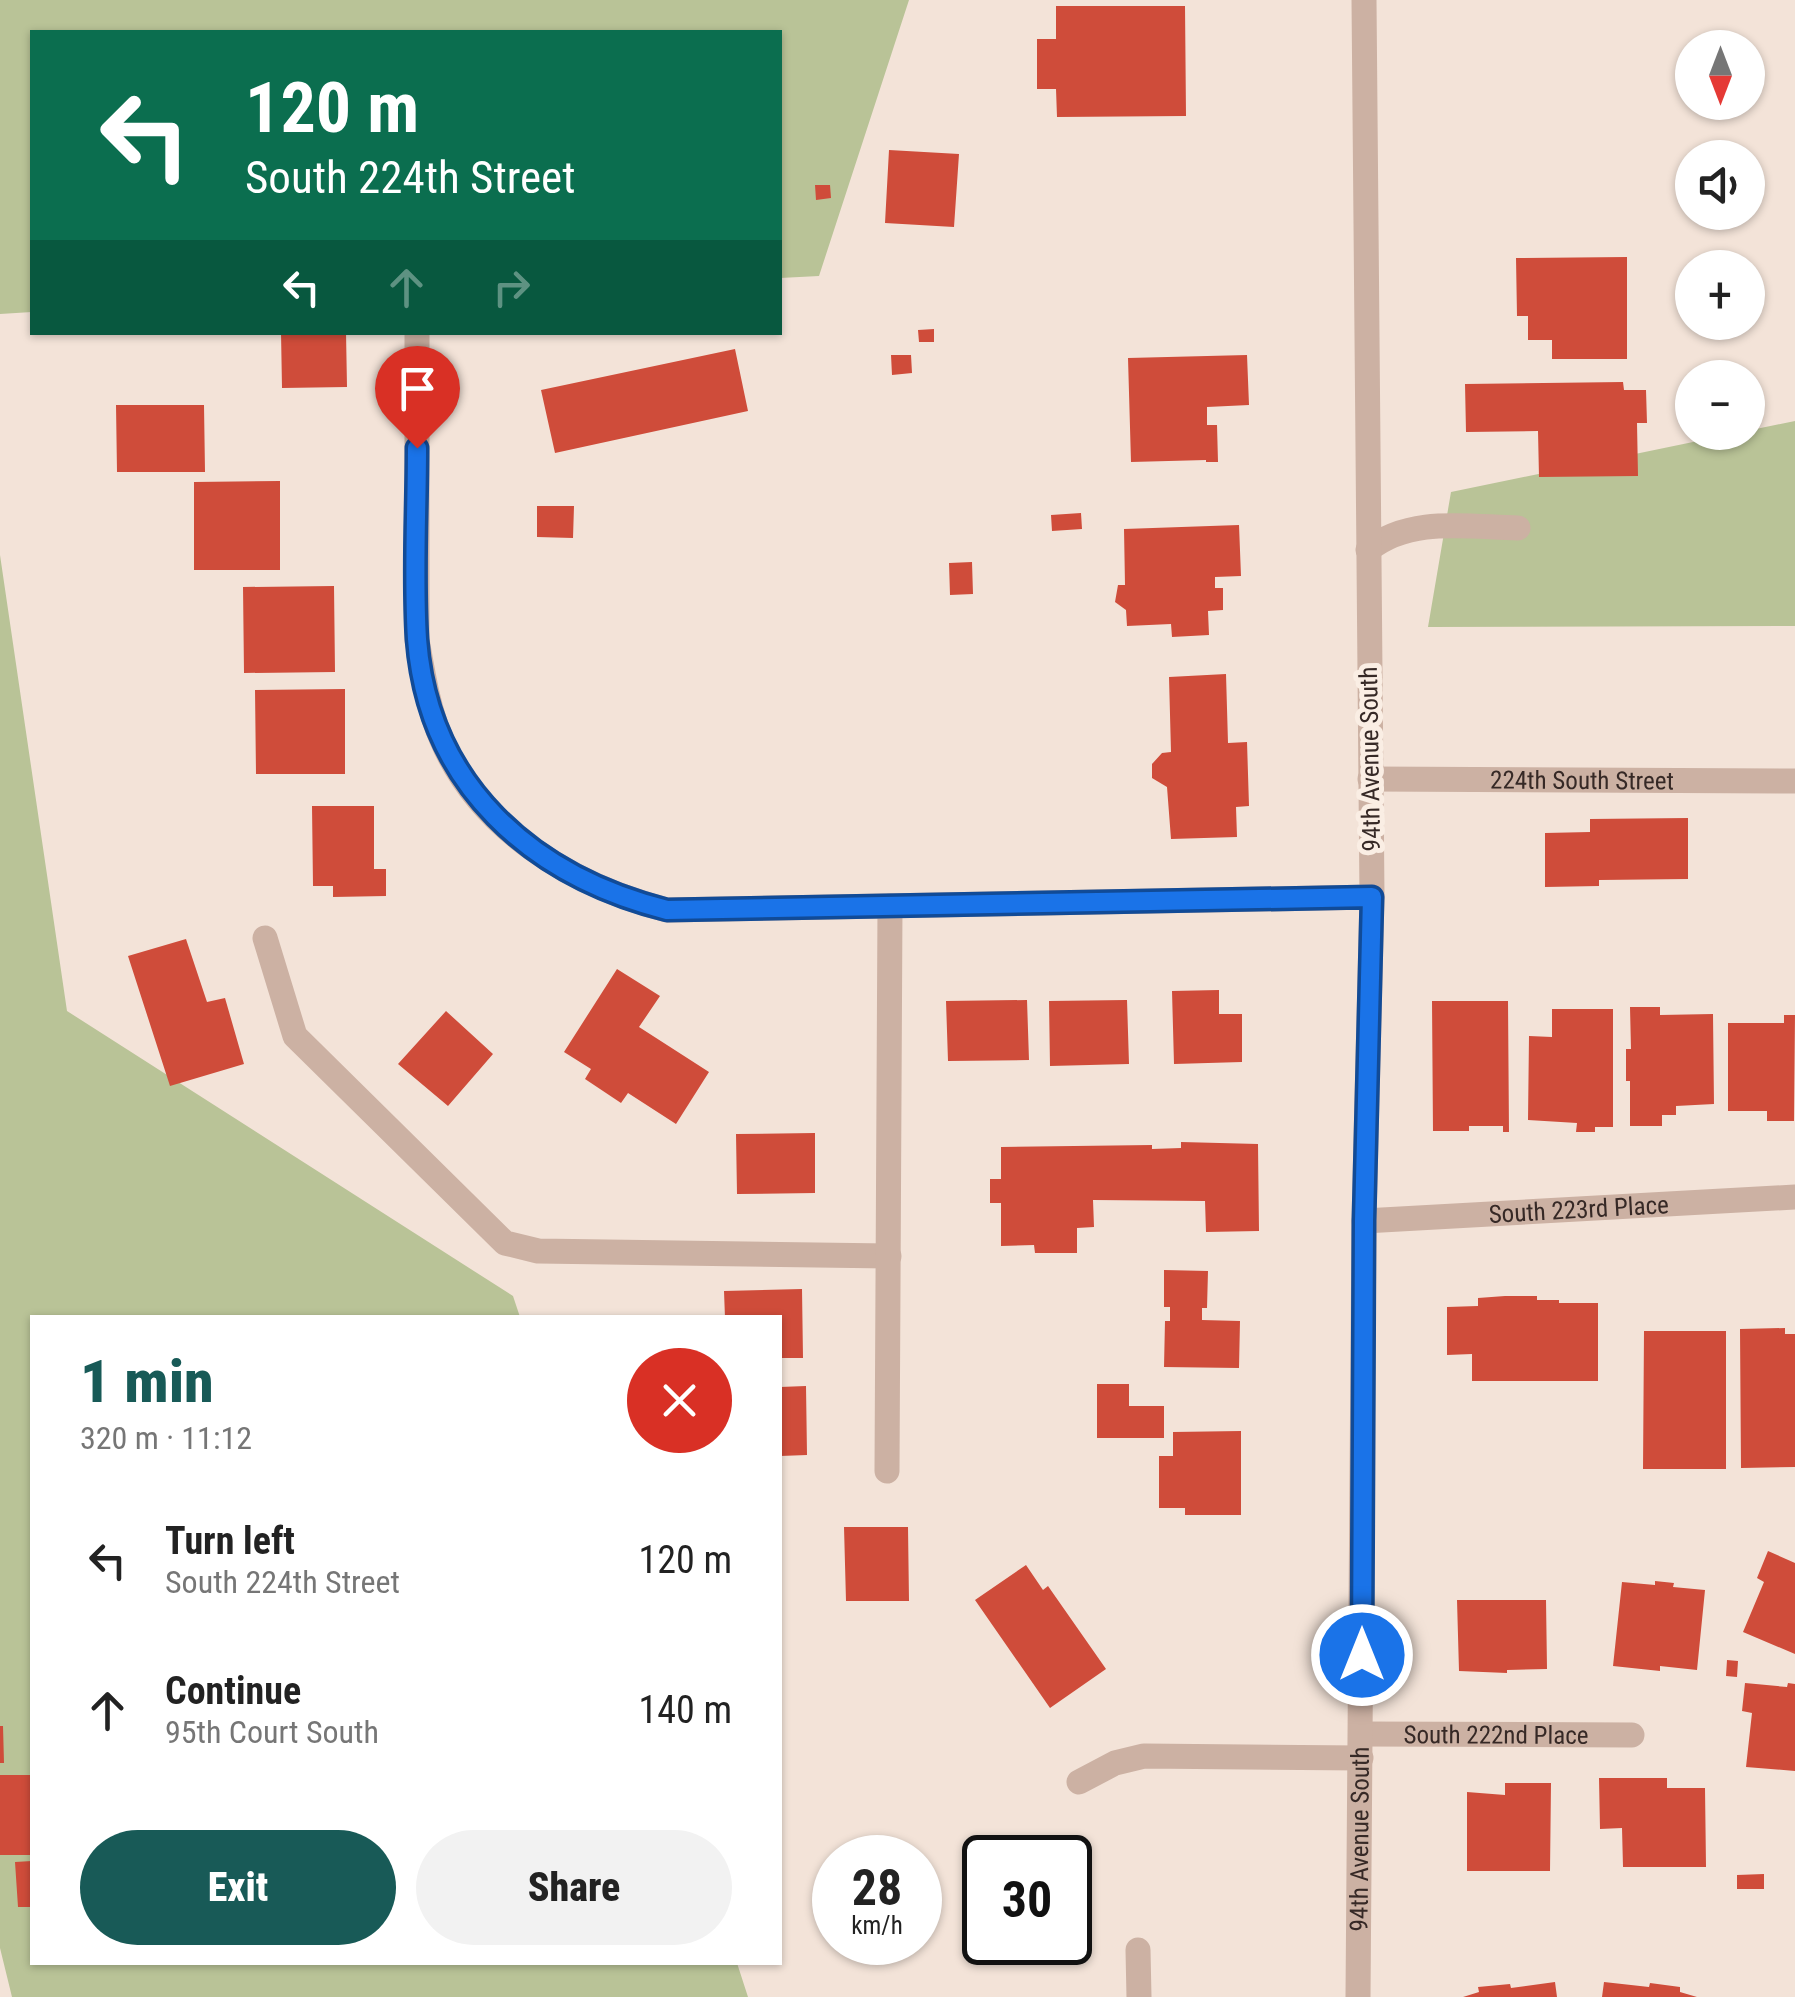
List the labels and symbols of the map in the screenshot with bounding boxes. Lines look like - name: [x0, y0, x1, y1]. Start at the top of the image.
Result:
- north arrow: [1675, 30, 1765, 120]
- pin: [375, 346, 460, 449]
- street label: 94th Avenue South: [1354, 666, 1386, 852]
- street label: 224th South Street: [1490, 765, 1674, 795]
- street label: South 223rd Place: [1488, 1190, 1669, 1229]
- position arrow: [1310, 1603, 1414, 1707]
- street label: South 222nd Place: [1403, 1720, 1589, 1749]
- street label: 94th Avenue South: [1344, 1747, 1374, 1932]
- speed limit sign: 30: [962, 1835, 1092, 1965]

